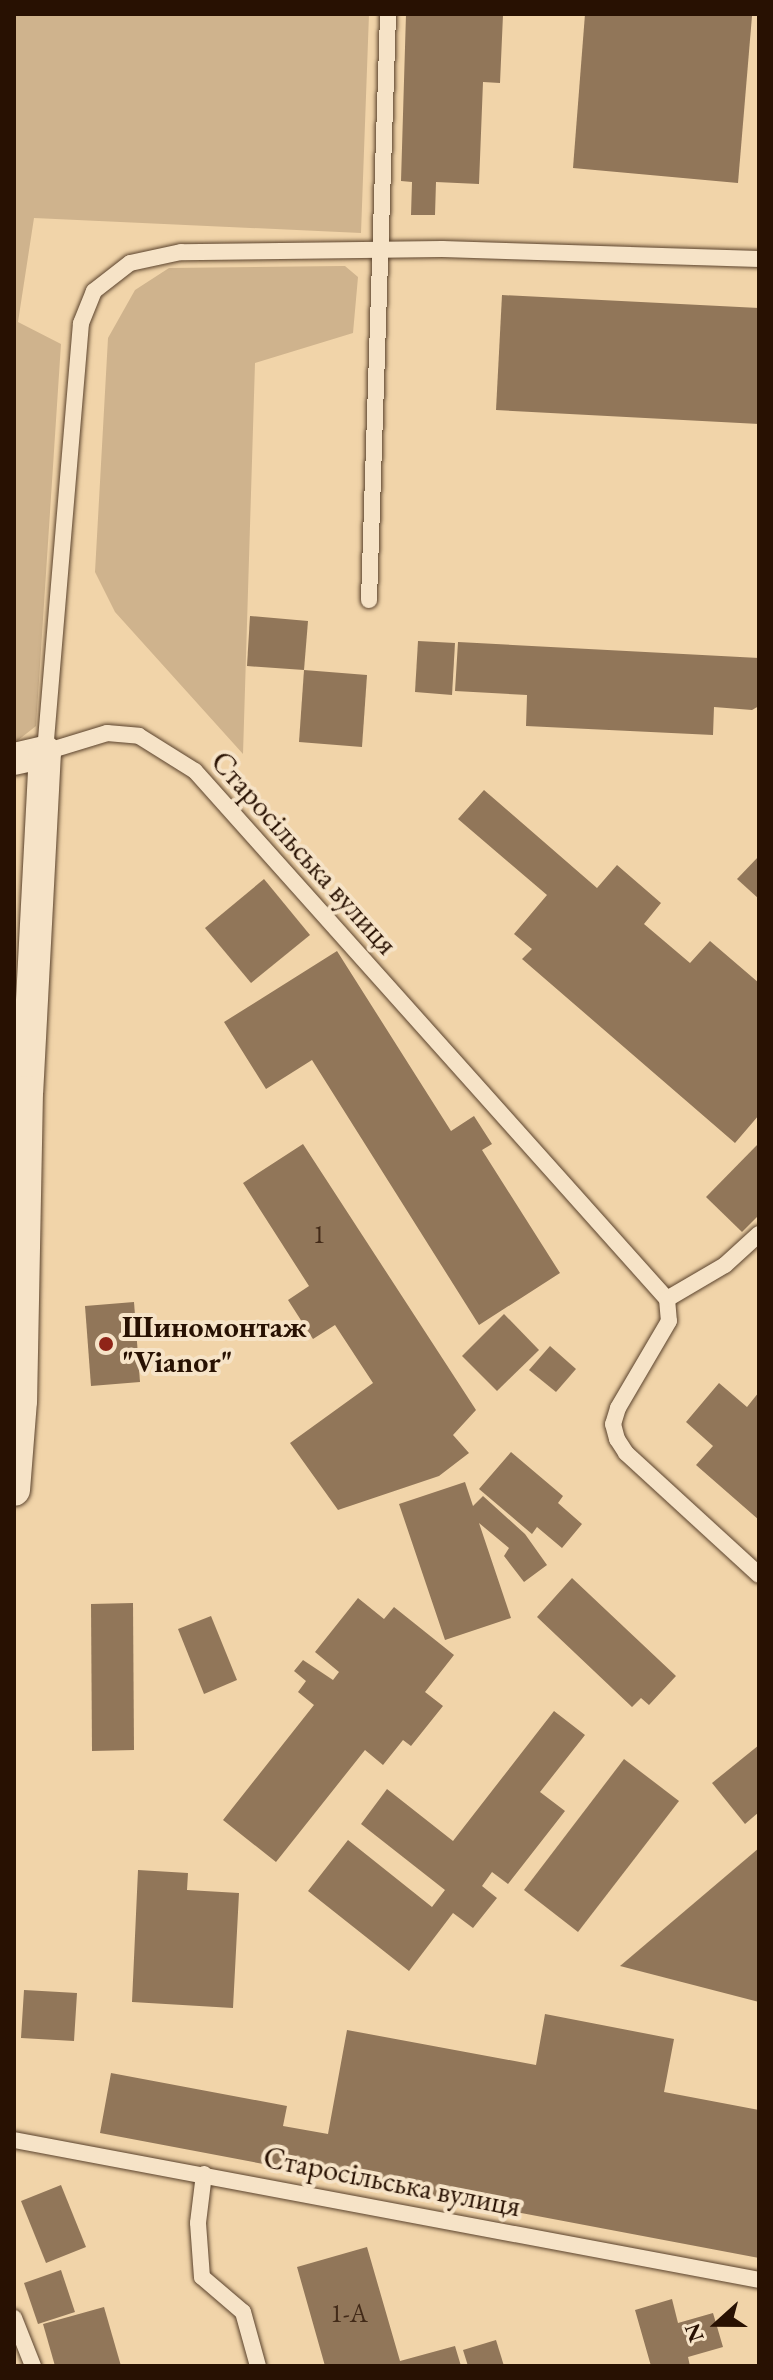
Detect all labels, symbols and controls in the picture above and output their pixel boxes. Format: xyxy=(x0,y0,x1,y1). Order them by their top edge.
street label: Старосільська вулиця xyxy=(203,744,405,962)
house number: 1 xyxy=(313,1219,325,1251)
place label: Шиномонтаж "Vianor" xyxy=(122,1309,307,1380)
marker: Шиномонтаж "Vianor" xyxy=(97,1335,115,1353)
street label: Старосільська вулиця xyxy=(260,2139,524,2225)
north arrow xyxy=(677,2284,757,2364)
house number: 1-А xyxy=(330,2298,368,2330)
text: N xyxy=(677,2319,711,2346)

